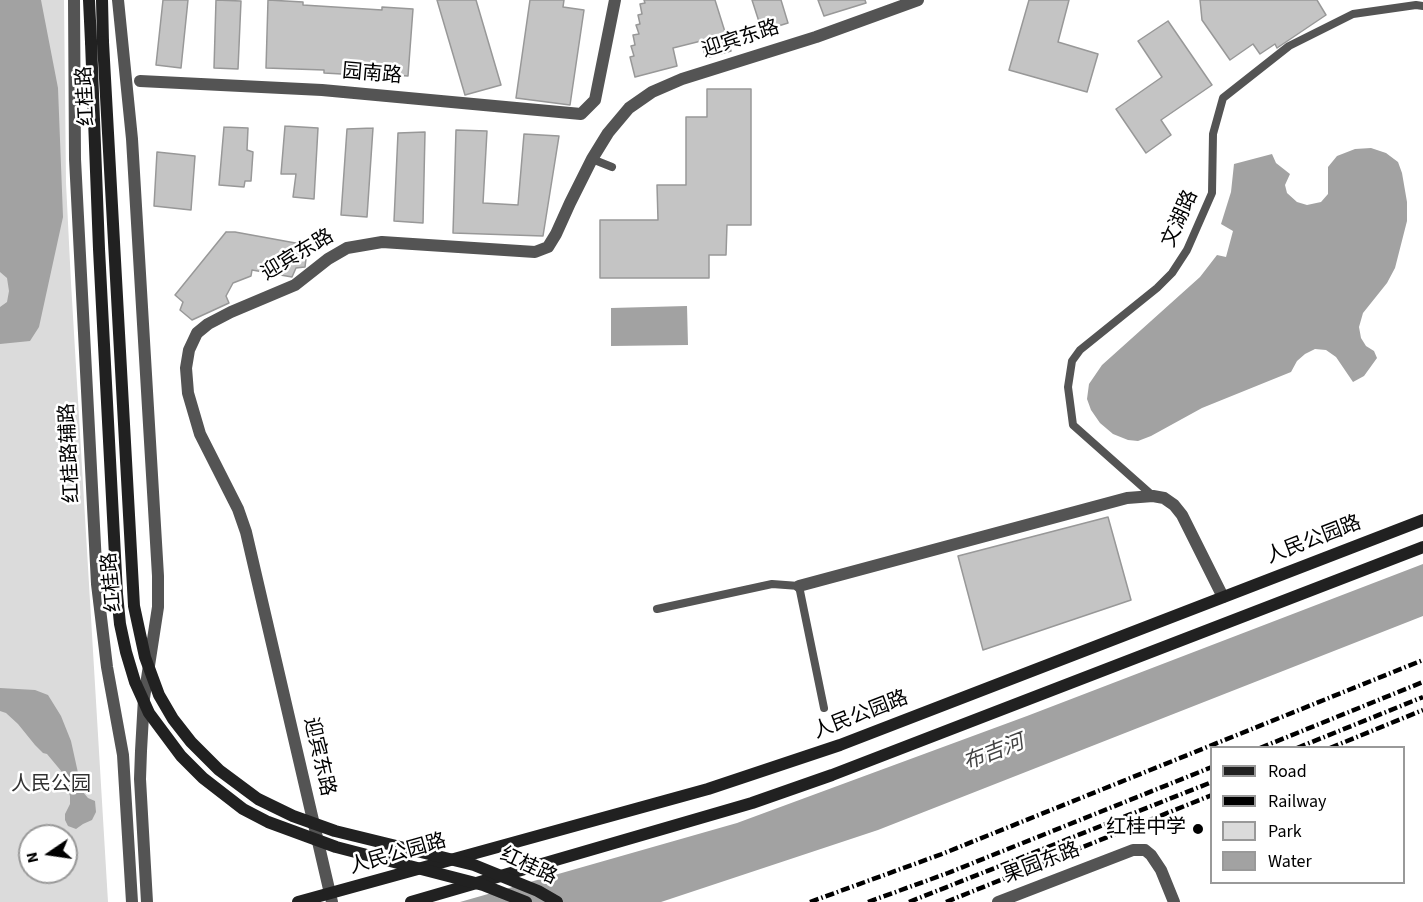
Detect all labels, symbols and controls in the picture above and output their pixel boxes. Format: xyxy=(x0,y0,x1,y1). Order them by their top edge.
street label: 迎宾东路 xyxy=(699,16,783,64)
street label: 园南路 xyxy=(341,60,403,90)
street label: 红桂路 xyxy=(73,65,101,127)
street label: 文湖路 xyxy=(1158,187,1204,251)
street label: 迎宾东路 xyxy=(258,225,338,287)
street label: 红桂路辅路 xyxy=(56,402,86,504)
street label: 人民公园路 xyxy=(1263,512,1365,570)
street label: 红桂路 xyxy=(98,551,128,613)
street label: 人民公园路 xyxy=(810,687,912,745)
street label: 迎宾东路 xyxy=(297,715,339,799)
water label: 布吉河 xyxy=(960,731,1028,777)
legend xyxy=(1210,746,1405,884)
text: Road xyxy=(1268,759,1307,784)
park label: 人民公园 xyxy=(11,774,91,798)
text: Railway xyxy=(1268,789,1327,814)
place label: 红桂中学 xyxy=(1106,817,1186,841)
text: Park xyxy=(1268,819,1302,844)
marker: 红桂中学 xyxy=(1191,822,1205,836)
north arrow xyxy=(18,824,78,884)
street label: 人民公园路 xyxy=(347,830,449,880)
street label: 果园东路 xyxy=(1000,838,1084,890)
street label: 红桂路 xyxy=(496,843,560,891)
text: Water xyxy=(1268,849,1312,874)
text: N xyxy=(20,850,44,865)

